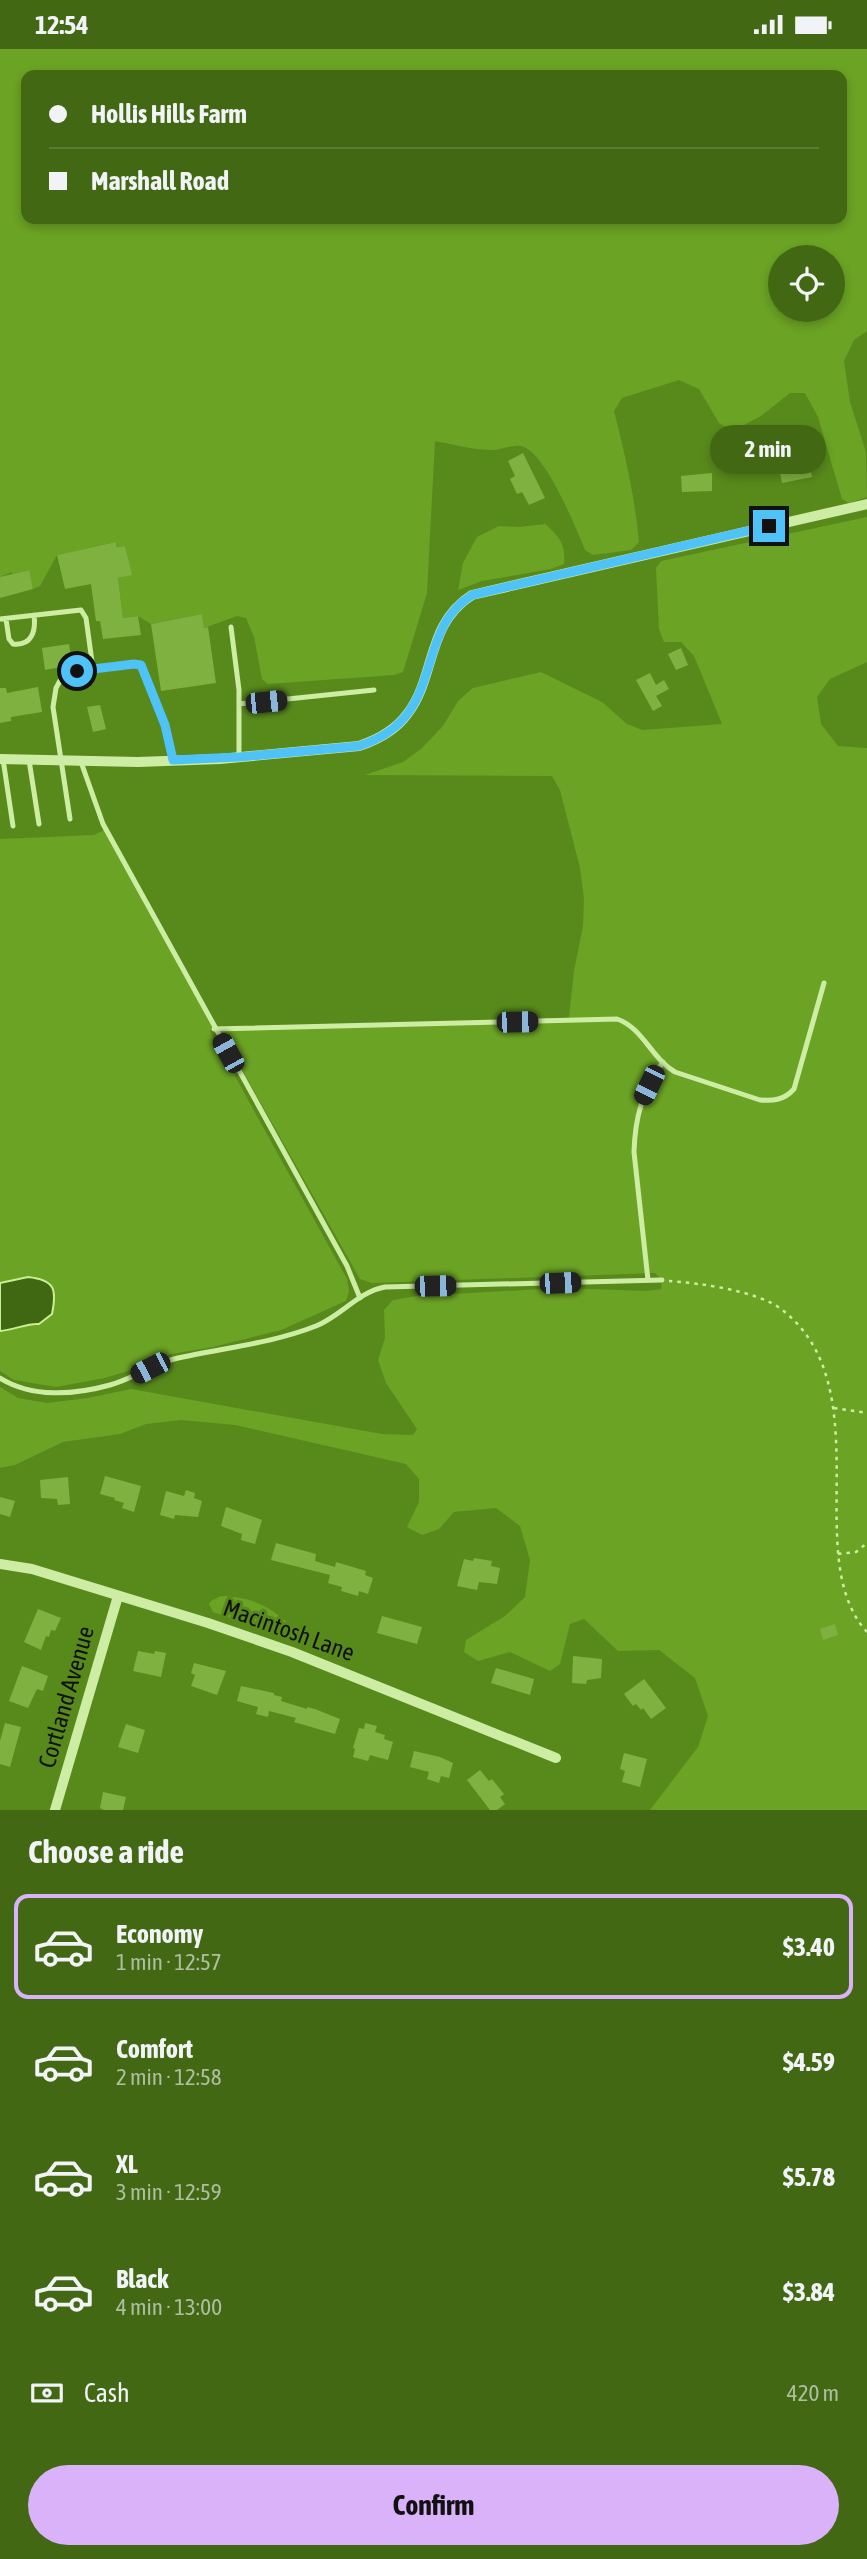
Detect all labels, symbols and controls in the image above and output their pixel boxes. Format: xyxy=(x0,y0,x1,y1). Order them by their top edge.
text: 12:54 xyxy=(35,10,89,40)
text: Hollis Hills Farm xyxy=(91,99,247,129)
text: Marshall Road xyxy=(91,166,229,196)
map controls xyxy=(768,245,845,322)
button: locate xyxy=(768,245,845,322)
callout: 2 min xyxy=(711,425,827,473)
text: 2 min xyxy=(745,436,791,462)
route end xyxy=(753,510,785,542)
route start xyxy=(61,655,93,687)
car xyxy=(245,689,288,715)
car xyxy=(496,1011,539,1033)
car xyxy=(209,1030,248,1076)
car xyxy=(631,1062,668,1108)
car xyxy=(539,1272,582,1294)
car xyxy=(414,1275,457,1297)
car xyxy=(127,1349,174,1387)
street label: Macintosh Lane xyxy=(220,1594,358,1666)
street label: Cortland Avenue xyxy=(33,1623,99,1771)
text: Choose a ride xyxy=(28,1833,184,1870)
icon: car xyxy=(32,1915,95,1978)
text: Economy xyxy=(116,1919,203,1949)
text: $3.40 xyxy=(783,1932,835,1962)
text: 1 min · 12:57 xyxy=(116,1949,222,1975)
icon: car xyxy=(32,2030,95,2093)
text: Comfort xyxy=(116,2034,193,2064)
text: $4.59 xyxy=(783,2047,835,2077)
text: 2 min · 12:58 xyxy=(116,2064,222,2090)
icon: car xyxy=(32,2145,95,2208)
text: XL xyxy=(116,2149,138,2179)
text: $5.78 xyxy=(783,2162,835,2192)
text: 3 min · 12:59 xyxy=(116,2179,222,2205)
icon: car xyxy=(32,2260,95,2323)
text: Black xyxy=(116,2264,168,2294)
text: $3.84 xyxy=(783,2277,835,2307)
text: 4 min · 13:00 xyxy=(116,2294,222,2320)
icon: cash xyxy=(28,2374,66,2412)
text: Cash xyxy=(84,2378,130,2408)
text: 420 m xyxy=(787,2380,839,2406)
button: Confirm xyxy=(28,2465,839,2545)

